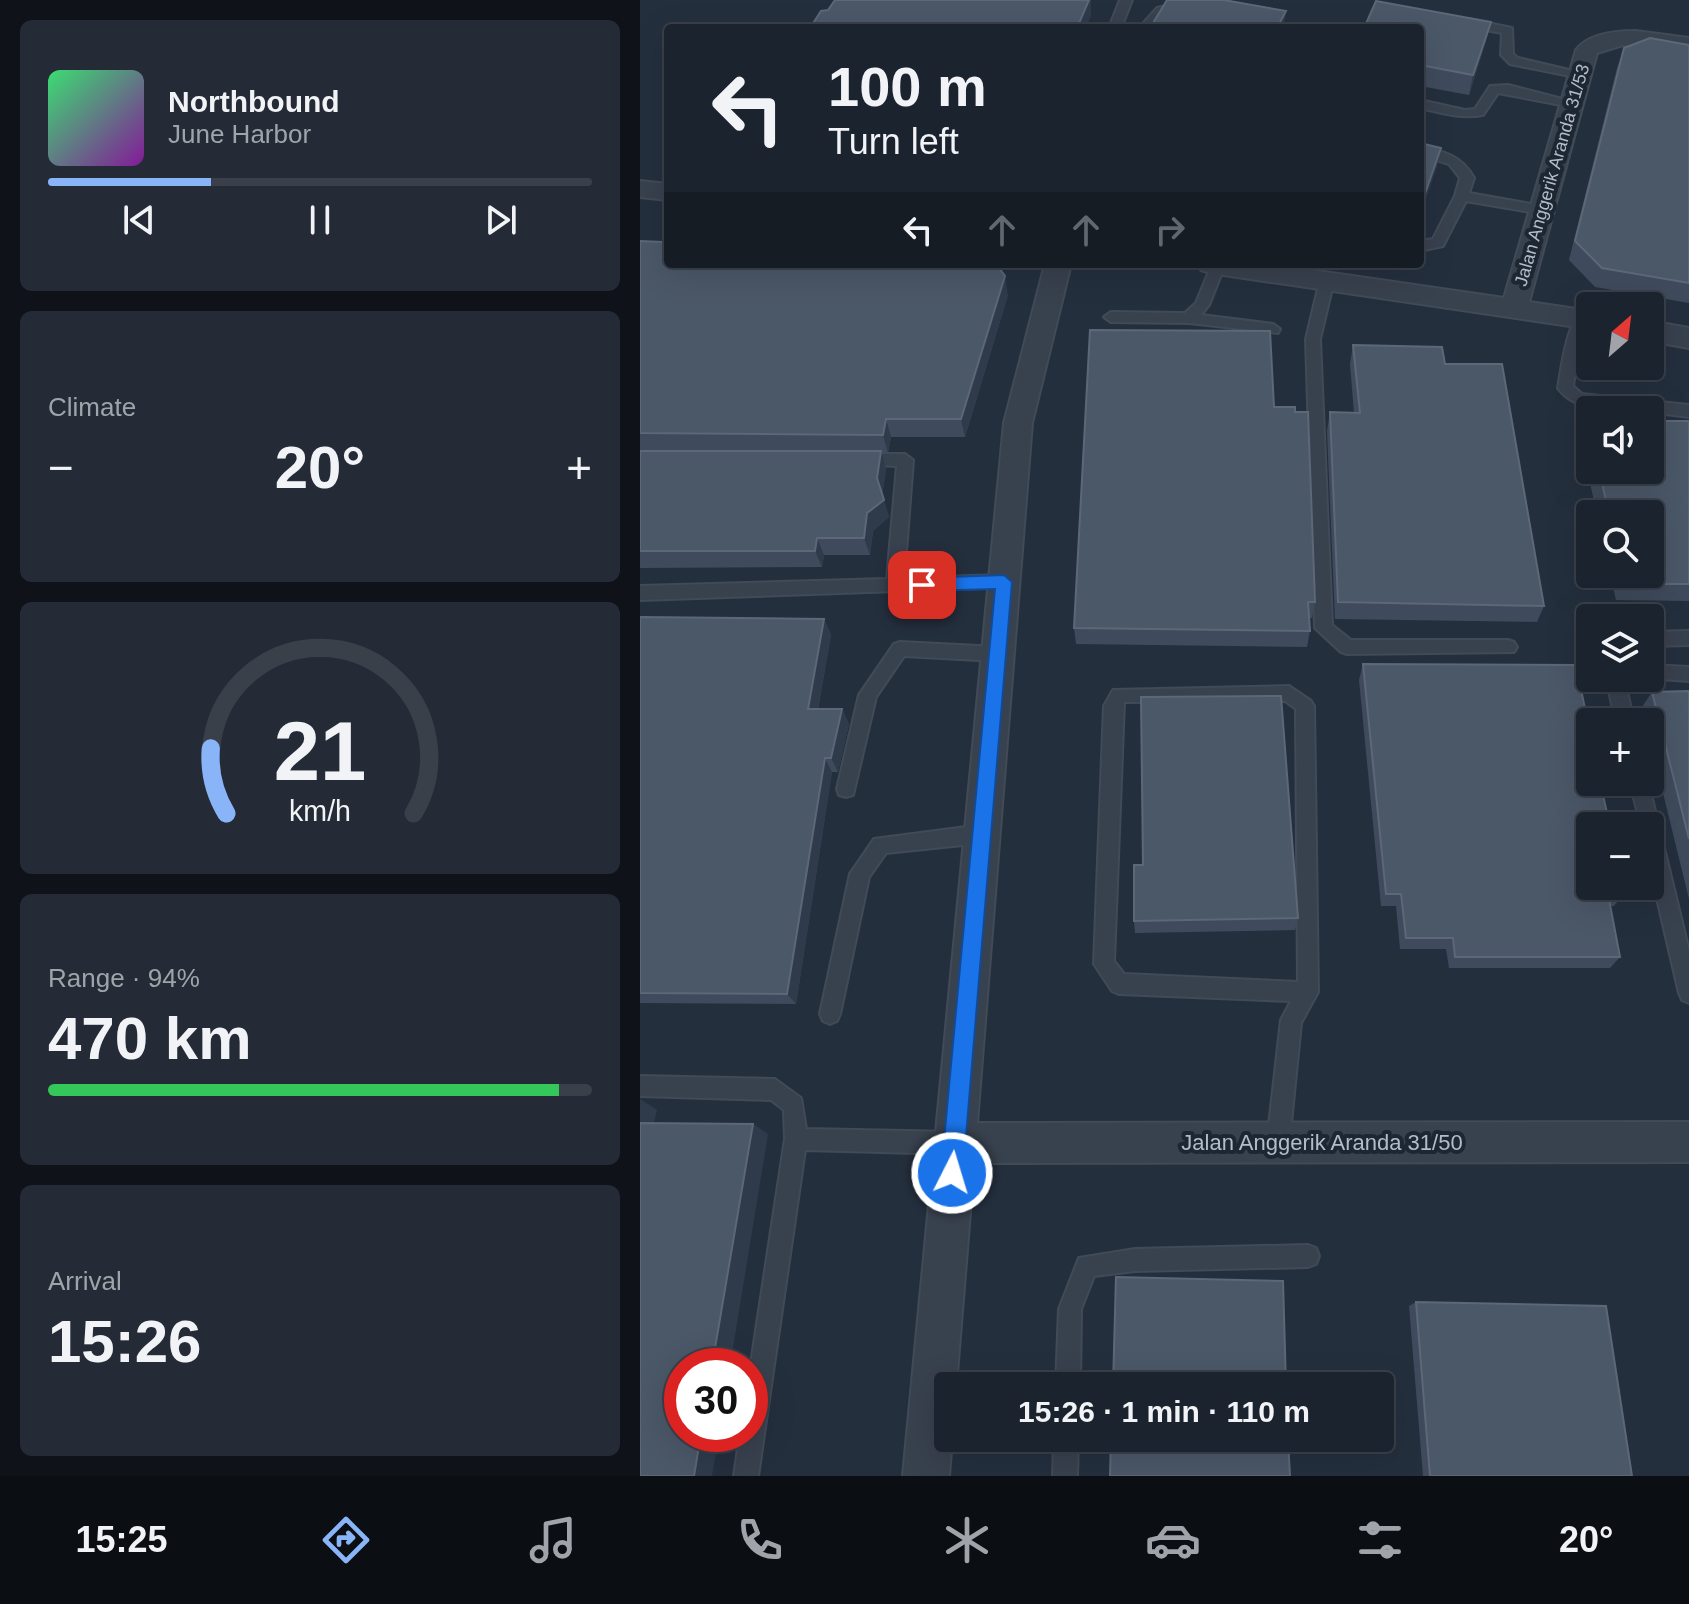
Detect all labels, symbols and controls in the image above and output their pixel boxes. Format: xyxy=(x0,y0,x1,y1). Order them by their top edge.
text: 100 m xyxy=(828,55,987,118)
icon: left xyxy=(696,56,800,160)
street label: Jalan Anggerik Aranda 31/53 xyxy=(1511,62,1593,288)
text: Northbound xyxy=(168,85,340,118)
text: June Harbor xyxy=(168,119,311,149)
text: Turn left xyxy=(828,121,959,162)
icon: previous xyxy=(117,198,161,242)
icon: pause xyxy=(298,198,342,242)
icon: next xyxy=(479,198,523,242)
icon: left xyxy=(896,208,940,252)
icon: ahead xyxy=(980,208,1024,252)
icon: ahead xyxy=(1064,208,1108,252)
icon: right xyxy=(1148,208,1192,252)
north arrow xyxy=(1576,292,1664,380)
map controls xyxy=(1576,292,1664,900)
text: Climate xyxy=(48,392,136,422)
button: sound xyxy=(1576,396,1664,484)
text: 20° xyxy=(275,434,365,501)
text: − xyxy=(48,443,74,492)
text: + xyxy=(566,443,592,492)
button: search xyxy=(1576,500,1664,588)
pin xyxy=(888,551,956,619)
icon: arrive xyxy=(900,563,944,607)
button: layers xyxy=(1576,604,1664,692)
text: 21 xyxy=(274,705,366,798)
button: + xyxy=(1576,708,1664,796)
text: km/h xyxy=(289,795,351,827)
button: − xyxy=(1576,812,1664,900)
text: Range · 94% xyxy=(48,963,200,993)
text: 470 km xyxy=(48,1005,252,1072)
street label: Jalan Anggerik Aranda 31/50 xyxy=(1181,1130,1463,1155)
position arrow xyxy=(910,1131,994,1215)
text: Arrival xyxy=(48,1266,122,1296)
text: 15:26 xyxy=(48,1308,201,1375)
speed limit sign: 30 xyxy=(664,1348,768,1452)
text: 15:26 · 1 min · 110 m xyxy=(1018,1395,1310,1428)
icon: directions xyxy=(318,1512,374,1568)
icon: music xyxy=(525,1512,581,1568)
icon: phone xyxy=(732,1512,788,1568)
icon: climate xyxy=(939,1512,995,1568)
icon: car xyxy=(1145,1512,1201,1568)
icon: filters xyxy=(1352,1512,1408,1568)
text: 15:25 xyxy=(75,1519,167,1560)
text: 20° xyxy=(1559,1519,1614,1560)

